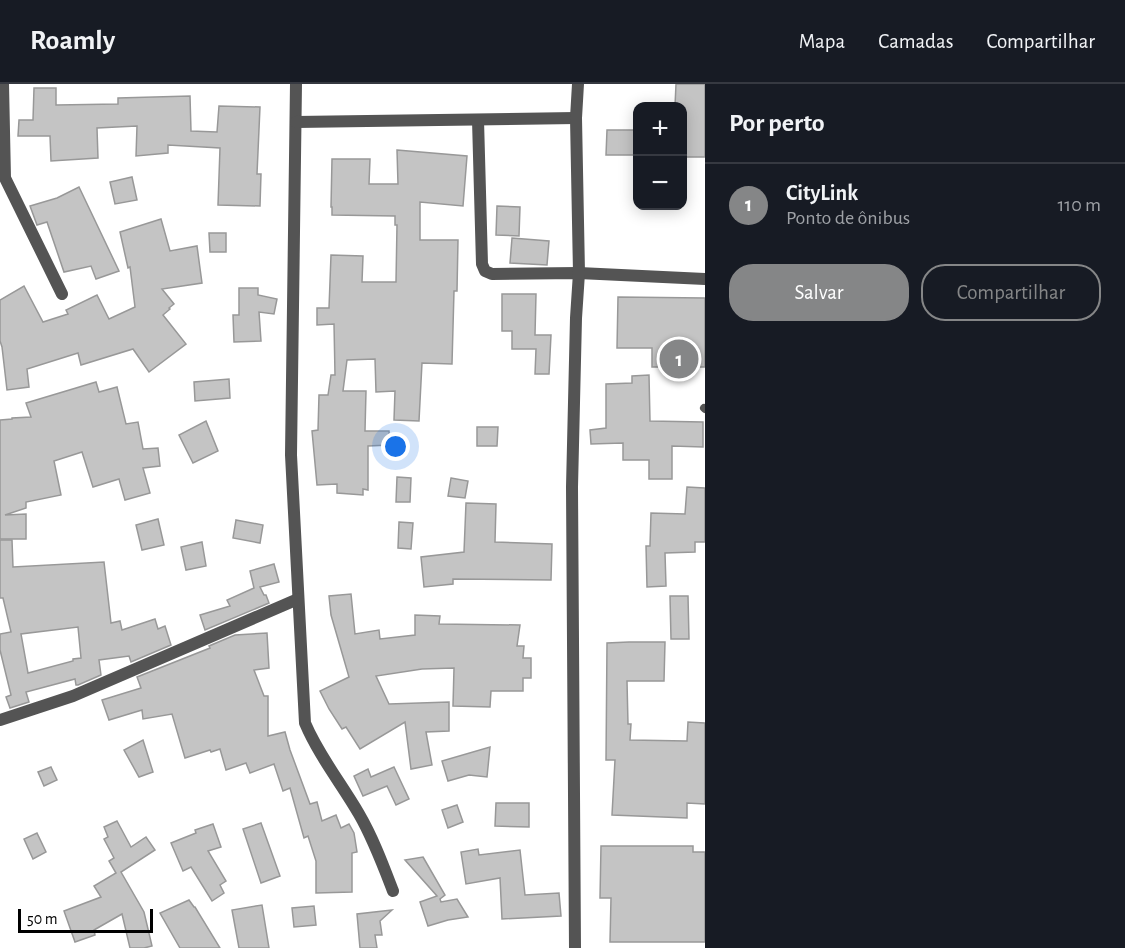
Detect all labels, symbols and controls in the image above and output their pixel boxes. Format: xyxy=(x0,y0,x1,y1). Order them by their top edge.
text: Roamly xyxy=(30,27,115,55)
text: Mapa xyxy=(799,31,845,52)
text: Camadas xyxy=(878,31,953,52)
text: Compartilhar xyxy=(986,31,1095,52)
map controls xyxy=(633,102,687,210)
button: + xyxy=(633,102,687,156)
text: Por perto xyxy=(729,110,825,136)
button: − xyxy=(633,156,687,210)
text: CityLink xyxy=(786,182,858,204)
text: 1 xyxy=(745,195,752,215)
text: 110 m xyxy=(1057,195,1101,215)
text: Ponto de ônibus xyxy=(786,208,910,228)
button: Salvar xyxy=(729,264,909,321)
button: Compartilhar xyxy=(921,264,1101,321)
pin: 1 xyxy=(660,336,698,382)
your location xyxy=(381,432,410,461)
scale bar xyxy=(18,906,153,934)
text: 50 m xyxy=(27,911,58,927)

